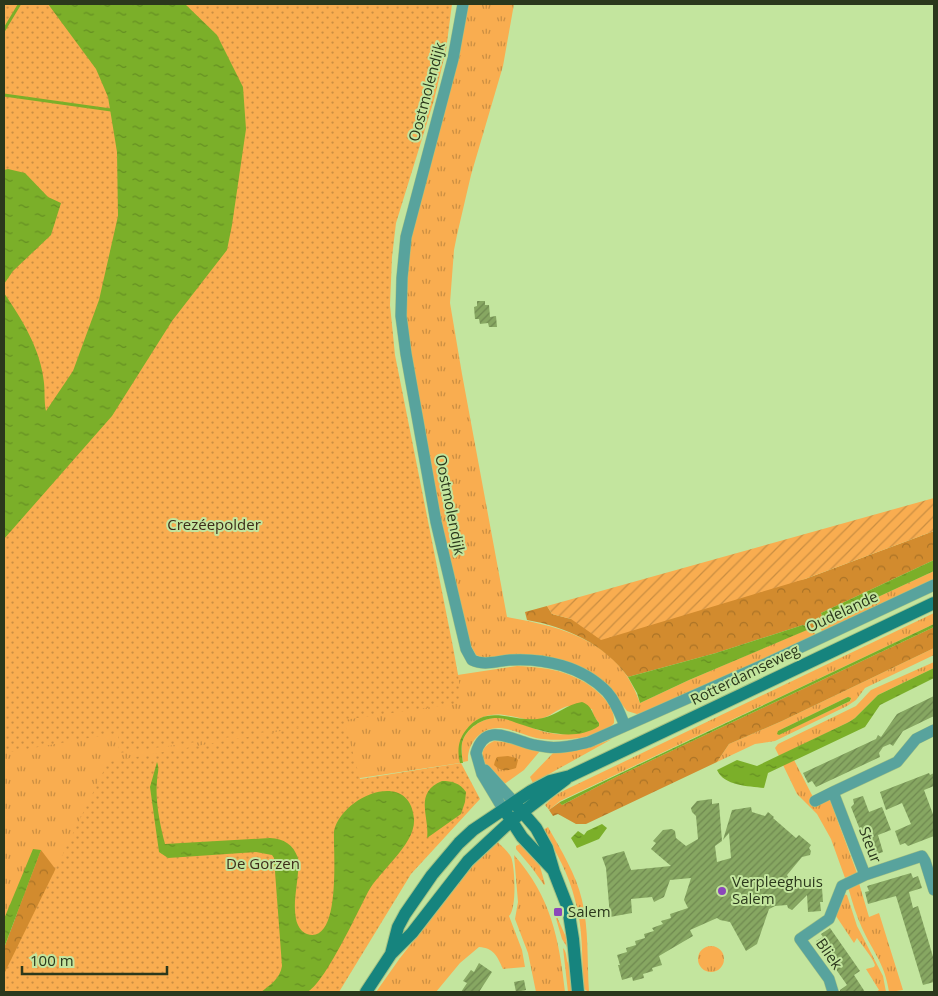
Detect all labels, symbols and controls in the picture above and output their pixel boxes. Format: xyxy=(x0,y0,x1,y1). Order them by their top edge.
street label: Oostmolendijk xyxy=(403,40,449,144)
street label: Oostmolendijk xyxy=(431,453,471,557)
park label: Crezéepolder xyxy=(167,514,261,534)
street label: Oudelande xyxy=(802,586,881,637)
street label: Rotterdamseweg xyxy=(687,639,802,709)
street label: Steur xyxy=(855,824,887,866)
park label: De Gorzen xyxy=(226,853,300,873)
place label: Verpleeghuis Salem xyxy=(732,871,823,908)
marker: Verpleeghuis Salem xyxy=(716,885,728,897)
place label: Salem xyxy=(568,901,611,921)
marker: Salem xyxy=(552,906,564,918)
street label: Bliek xyxy=(812,934,848,973)
scale bar xyxy=(22,944,168,976)
text: 100 m xyxy=(30,950,74,970)

